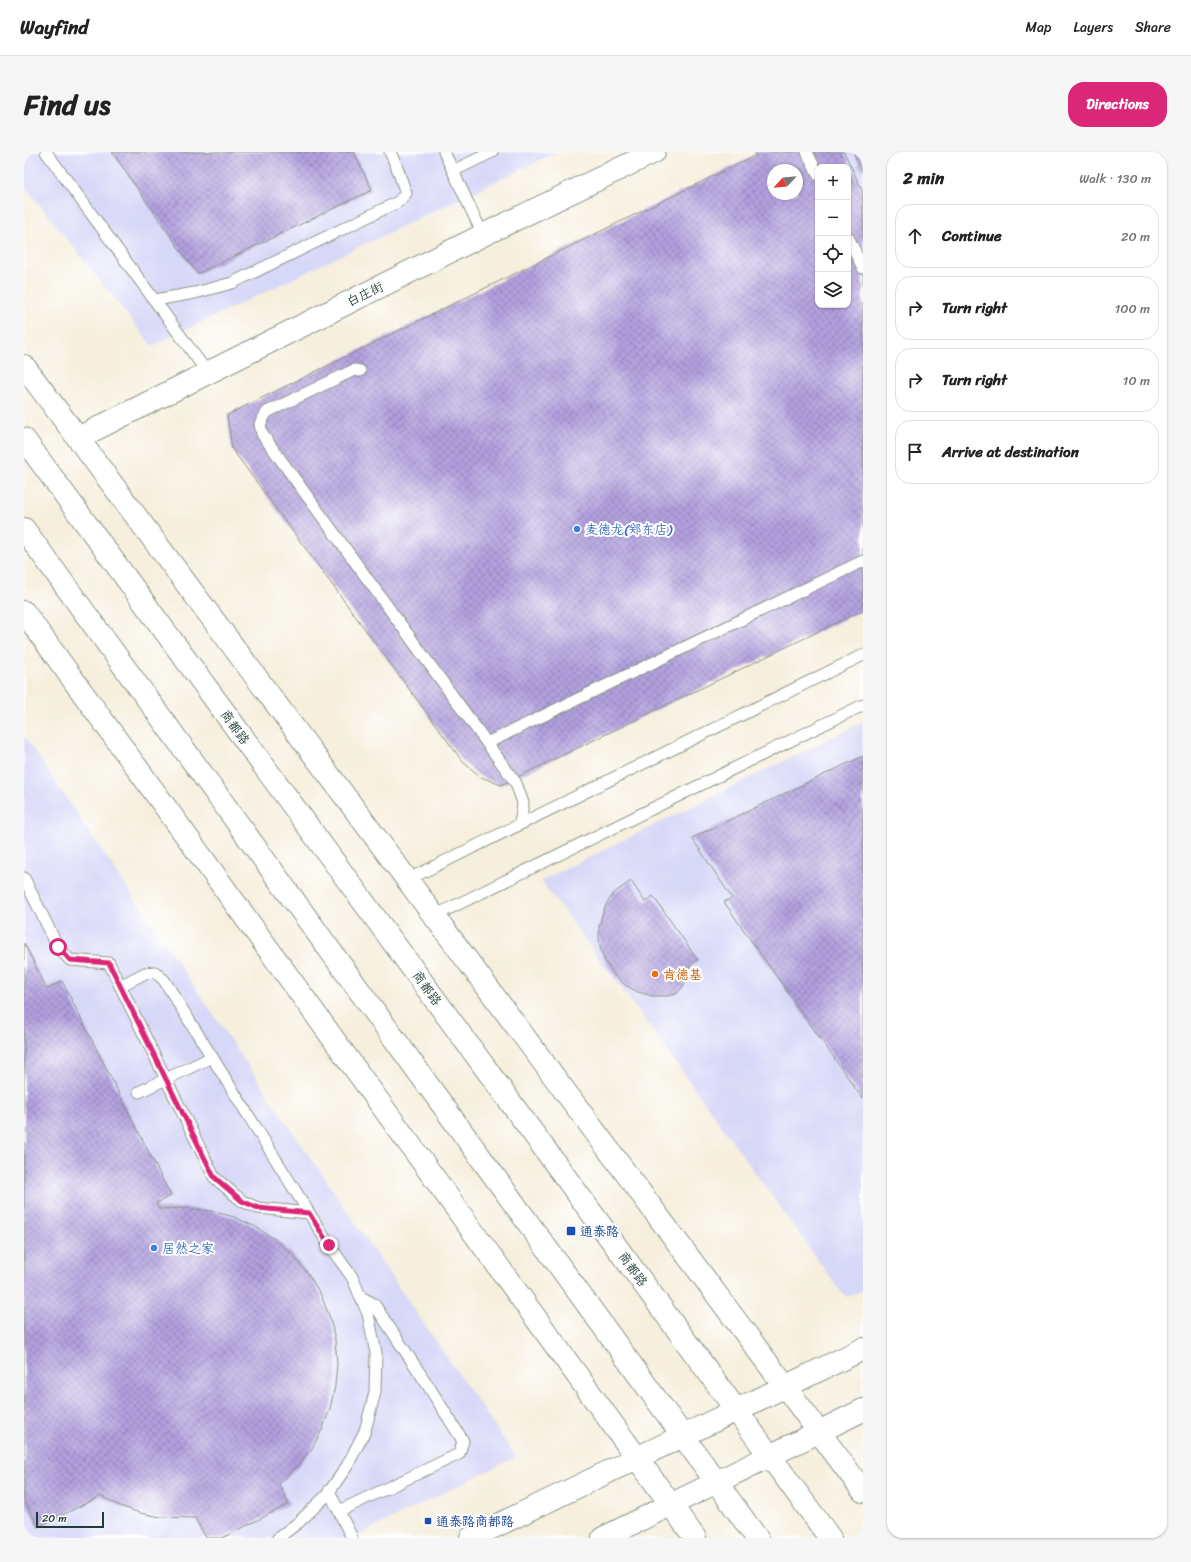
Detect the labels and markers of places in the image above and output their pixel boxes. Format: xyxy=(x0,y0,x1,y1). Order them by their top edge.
place label: 麦德龙(郑东店) xyxy=(585,518,674,541)
marker: 麦德龙(郑东店) xyxy=(572,524,582,534)
place label: 肯德基 xyxy=(663,963,702,986)
marker: 肯德基 xyxy=(650,969,660,979)
place label: 通泰路 xyxy=(580,1220,619,1243)
marker: 通泰路 xyxy=(565,1225,577,1237)
place label: 居然之家 xyxy=(162,1237,214,1260)
marker: 居然之家 xyxy=(149,1243,159,1253)
place label: 通泰路商都路 xyxy=(436,1510,514,1533)
marker: 通泰路商都路 xyxy=(423,1516,433,1526)

